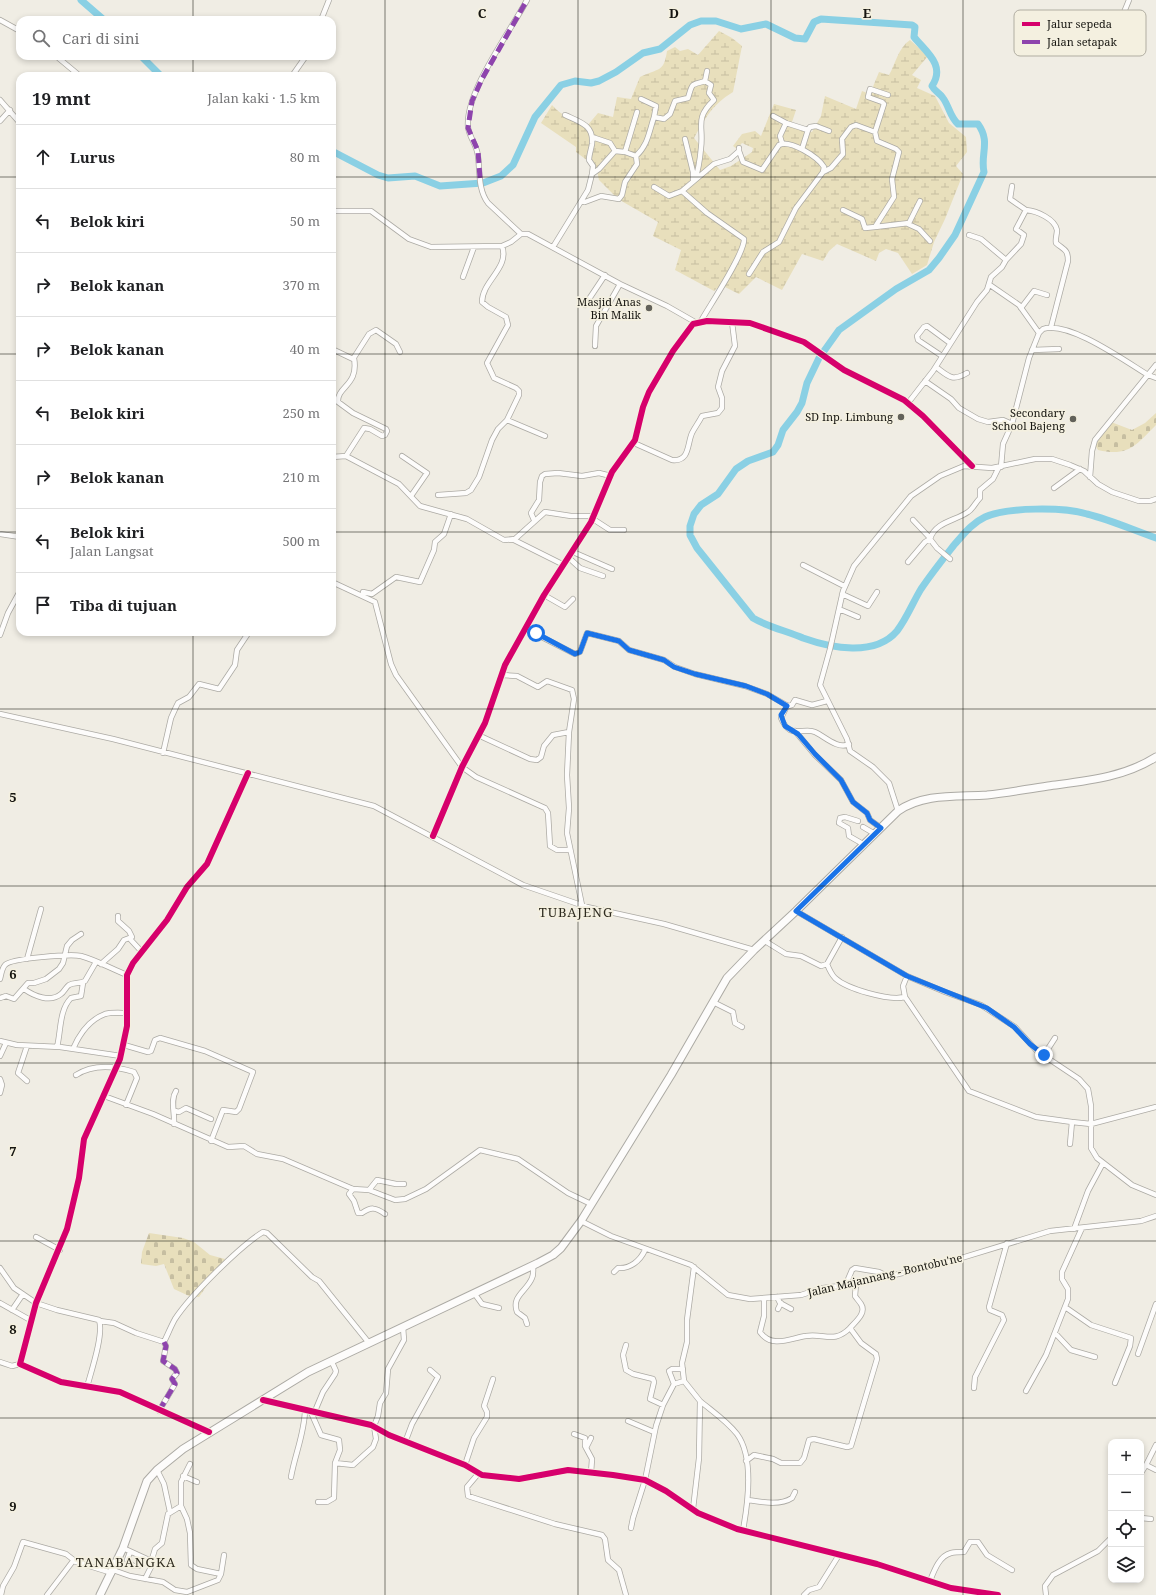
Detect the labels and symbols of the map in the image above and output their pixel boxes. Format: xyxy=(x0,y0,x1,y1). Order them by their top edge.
text: C xyxy=(478,4,487,22)
text: D xyxy=(669,4,679,22)
text: E xyxy=(863,4,872,22)
legend xyxy=(1014,10,1146,56)
text: Jalur sepeda xyxy=(1046,16,1112,31)
text: Jalan setapak xyxy=(1046,34,1118,49)
place label: Masjid Anas Bin Malik xyxy=(577,294,642,322)
marker: Masjid Anas Bin Malik xyxy=(644,303,654,313)
place label: Secondary School Bajeng xyxy=(992,405,1066,433)
place label: SD Inp. Limbung xyxy=(805,409,893,424)
marker: SD Inp. Limbung xyxy=(896,412,906,422)
marker: Secondary School Bajeng xyxy=(1068,414,1078,424)
route start xyxy=(527,624,545,642)
text: 5 xyxy=(9,788,17,806)
district label: TUBAJENG xyxy=(539,903,613,921)
text: 6 xyxy=(9,965,17,983)
route end xyxy=(1035,1046,1053,1064)
text: 7 xyxy=(9,1142,17,1160)
street label: Jalan Majannang - Bontobu'ne xyxy=(805,1249,964,1300)
text: 8 xyxy=(9,1320,17,1338)
text: 9 xyxy=(9,1497,17,1515)
district label: TANABANGKA xyxy=(76,1553,176,1571)

